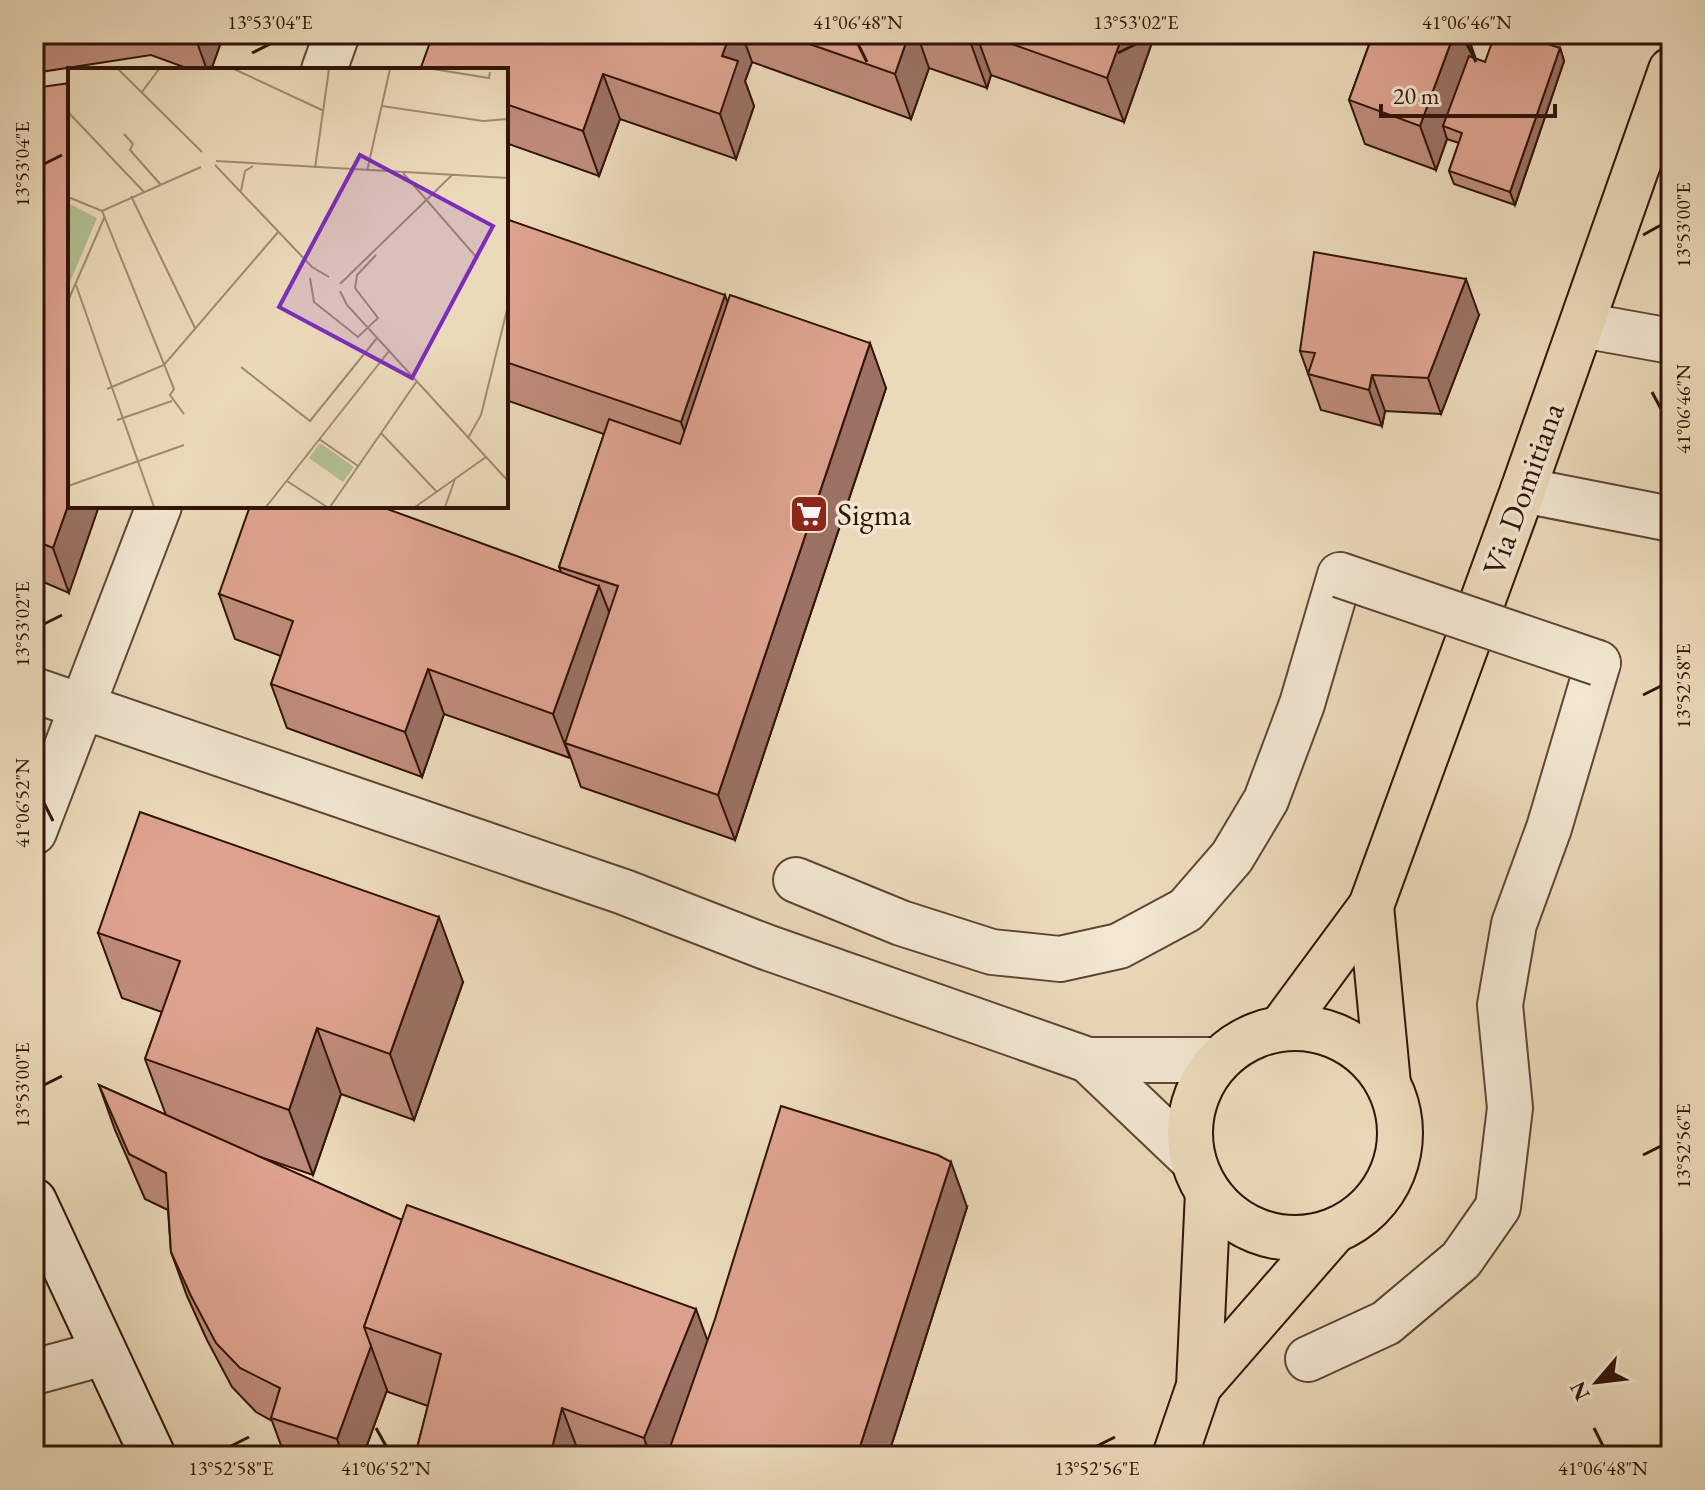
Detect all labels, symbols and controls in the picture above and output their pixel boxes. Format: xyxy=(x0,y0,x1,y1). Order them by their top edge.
text: 13°53'04"E xyxy=(227,9,313,35)
text: 41°06'48"N xyxy=(813,9,903,35)
text: 13°53'02"E xyxy=(1093,9,1179,35)
text: 41°06'46"N xyxy=(1422,9,1512,35)
inset map xyxy=(68,68,508,508)
scale bar xyxy=(1381,68,1555,118)
text: 20 m xyxy=(1393,80,1440,111)
text: 13°53'04"E xyxy=(9,121,35,207)
text: 13°53'00"E xyxy=(1670,182,1696,268)
text: 41°06'46"N xyxy=(1670,364,1696,454)
street label: Via Domitiana xyxy=(1472,397,1574,581)
supermarket icon: Sigma xyxy=(788,493,830,535)
place label: Sigma xyxy=(837,493,912,535)
text: 13°53'02"E xyxy=(9,581,35,667)
text: 13°52'58"E xyxy=(1670,643,1696,729)
text: 41°06'52"N xyxy=(9,758,35,848)
text: 13°53'00"E xyxy=(9,1042,35,1128)
text: 13°52'56"E xyxy=(1670,1103,1696,1189)
north arrow xyxy=(1557,1342,1637,1422)
text: N xyxy=(1563,1376,1597,1406)
text: 13°52'58"E xyxy=(188,1455,274,1481)
text: 41°06'52"N xyxy=(341,1455,431,1481)
text: 13°52'56"E xyxy=(1054,1455,1140,1481)
text: 41°06'48"N xyxy=(1558,1455,1648,1481)

